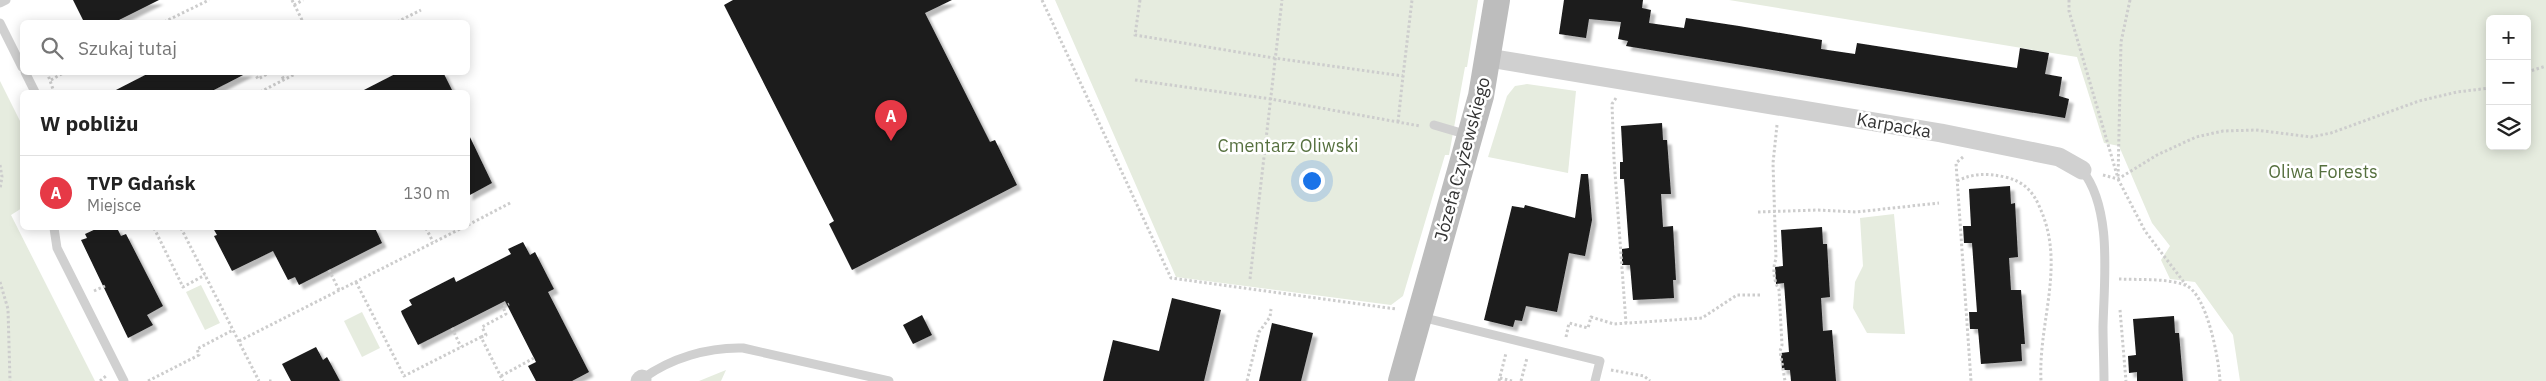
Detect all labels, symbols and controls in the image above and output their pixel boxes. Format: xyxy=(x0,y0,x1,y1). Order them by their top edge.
map controls xyxy=(2486,15,2531,150)
button: + xyxy=(2486,15,2531,60)
search box xyxy=(20,20,470,75)
icon: search xyxy=(38,34,66,62)
text: Szukaj tutaj xyxy=(78,36,177,60)
button: − xyxy=(2486,60,2531,105)
street label: Józefa Czyżewskiego xyxy=(1429,74,1495,244)
pin: A xyxy=(875,100,907,141)
button: layers xyxy=(2486,105,2531,150)
street label: Karpacka xyxy=(1855,107,1934,143)
text: W pobliżu xyxy=(40,109,139,137)
park label: Cmentarz Oliwski xyxy=(1218,134,1358,157)
park label: Oliwa Forests xyxy=(2268,160,2378,183)
your location xyxy=(1299,168,1325,194)
text: TVP Gdańsk xyxy=(87,171,195,195)
text: A xyxy=(51,183,61,203)
text: 130 m xyxy=(403,183,450,203)
text: Miejsce xyxy=(87,195,141,215)

